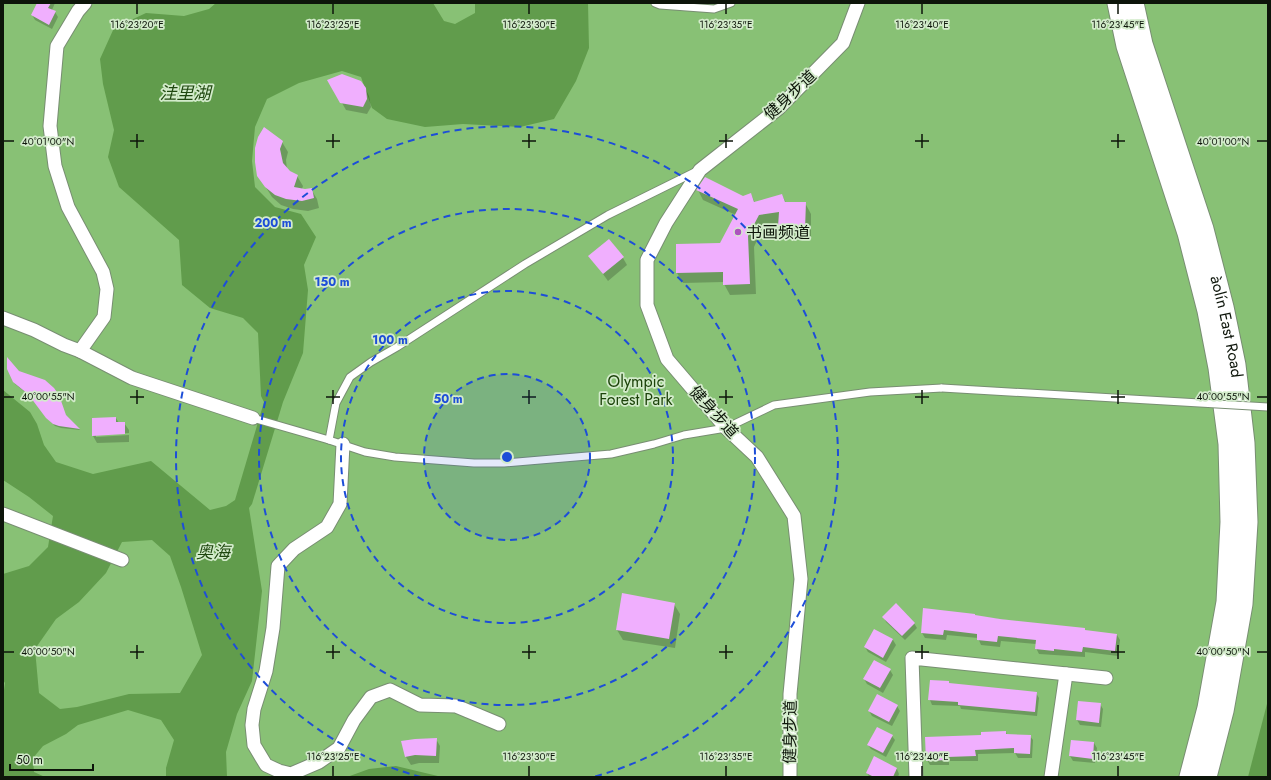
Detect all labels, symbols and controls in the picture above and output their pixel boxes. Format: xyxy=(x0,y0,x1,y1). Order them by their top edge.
text: 116°23'20"E xyxy=(110,17,164,32)
text: 116°23'25"E xyxy=(306,17,360,32)
text: 116°23'30"E xyxy=(502,17,556,32)
text: 116°23'35"E xyxy=(700,17,752,32)
text: 116°23'40"E xyxy=(895,17,949,32)
text: 116°23'45"E xyxy=(1091,17,1145,32)
street label: 健身步道 xyxy=(759,65,821,125)
water label: 洼里湖 xyxy=(160,81,213,105)
text: 40°01'00"N xyxy=(22,134,74,149)
text: 40°01'00"N xyxy=(1197,134,1249,149)
text: 200 m xyxy=(254,214,292,232)
place label: 书画频道 xyxy=(746,221,810,244)
marker: 书画频道 xyxy=(733,227,743,237)
text: 150 m xyxy=(314,273,350,291)
street label: àolín East Road xyxy=(1205,273,1249,379)
text: 100 m xyxy=(372,331,408,349)
park label: Olympic Forest Park xyxy=(599,370,674,411)
street label: 健身步道 xyxy=(684,381,744,443)
text: 40°00'55"N xyxy=(21,389,75,404)
text: 40°00'55"N xyxy=(1196,389,1250,404)
text: 50 m xyxy=(433,390,463,408)
centre of rings xyxy=(500,450,514,464)
water label: 奥海 xyxy=(196,540,233,564)
text: 40°00'50"N xyxy=(21,644,75,659)
text: 40°00'50"N xyxy=(1196,644,1250,659)
street label: 健身步道 xyxy=(778,700,802,764)
scale bar xyxy=(10,746,93,772)
text: 116°23'25"E xyxy=(306,749,360,764)
text: 116°23'30"E xyxy=(502,749,556,764)
text: 116°23'35"E xyxy=(700,749,752,764)
text: 116°23'40"E xyxy=(895,749,949,764)
text: 116°23'45"E xyxy=(1091,749,1145,764)
text: 50 m xyxy=(16,751,43,769)

